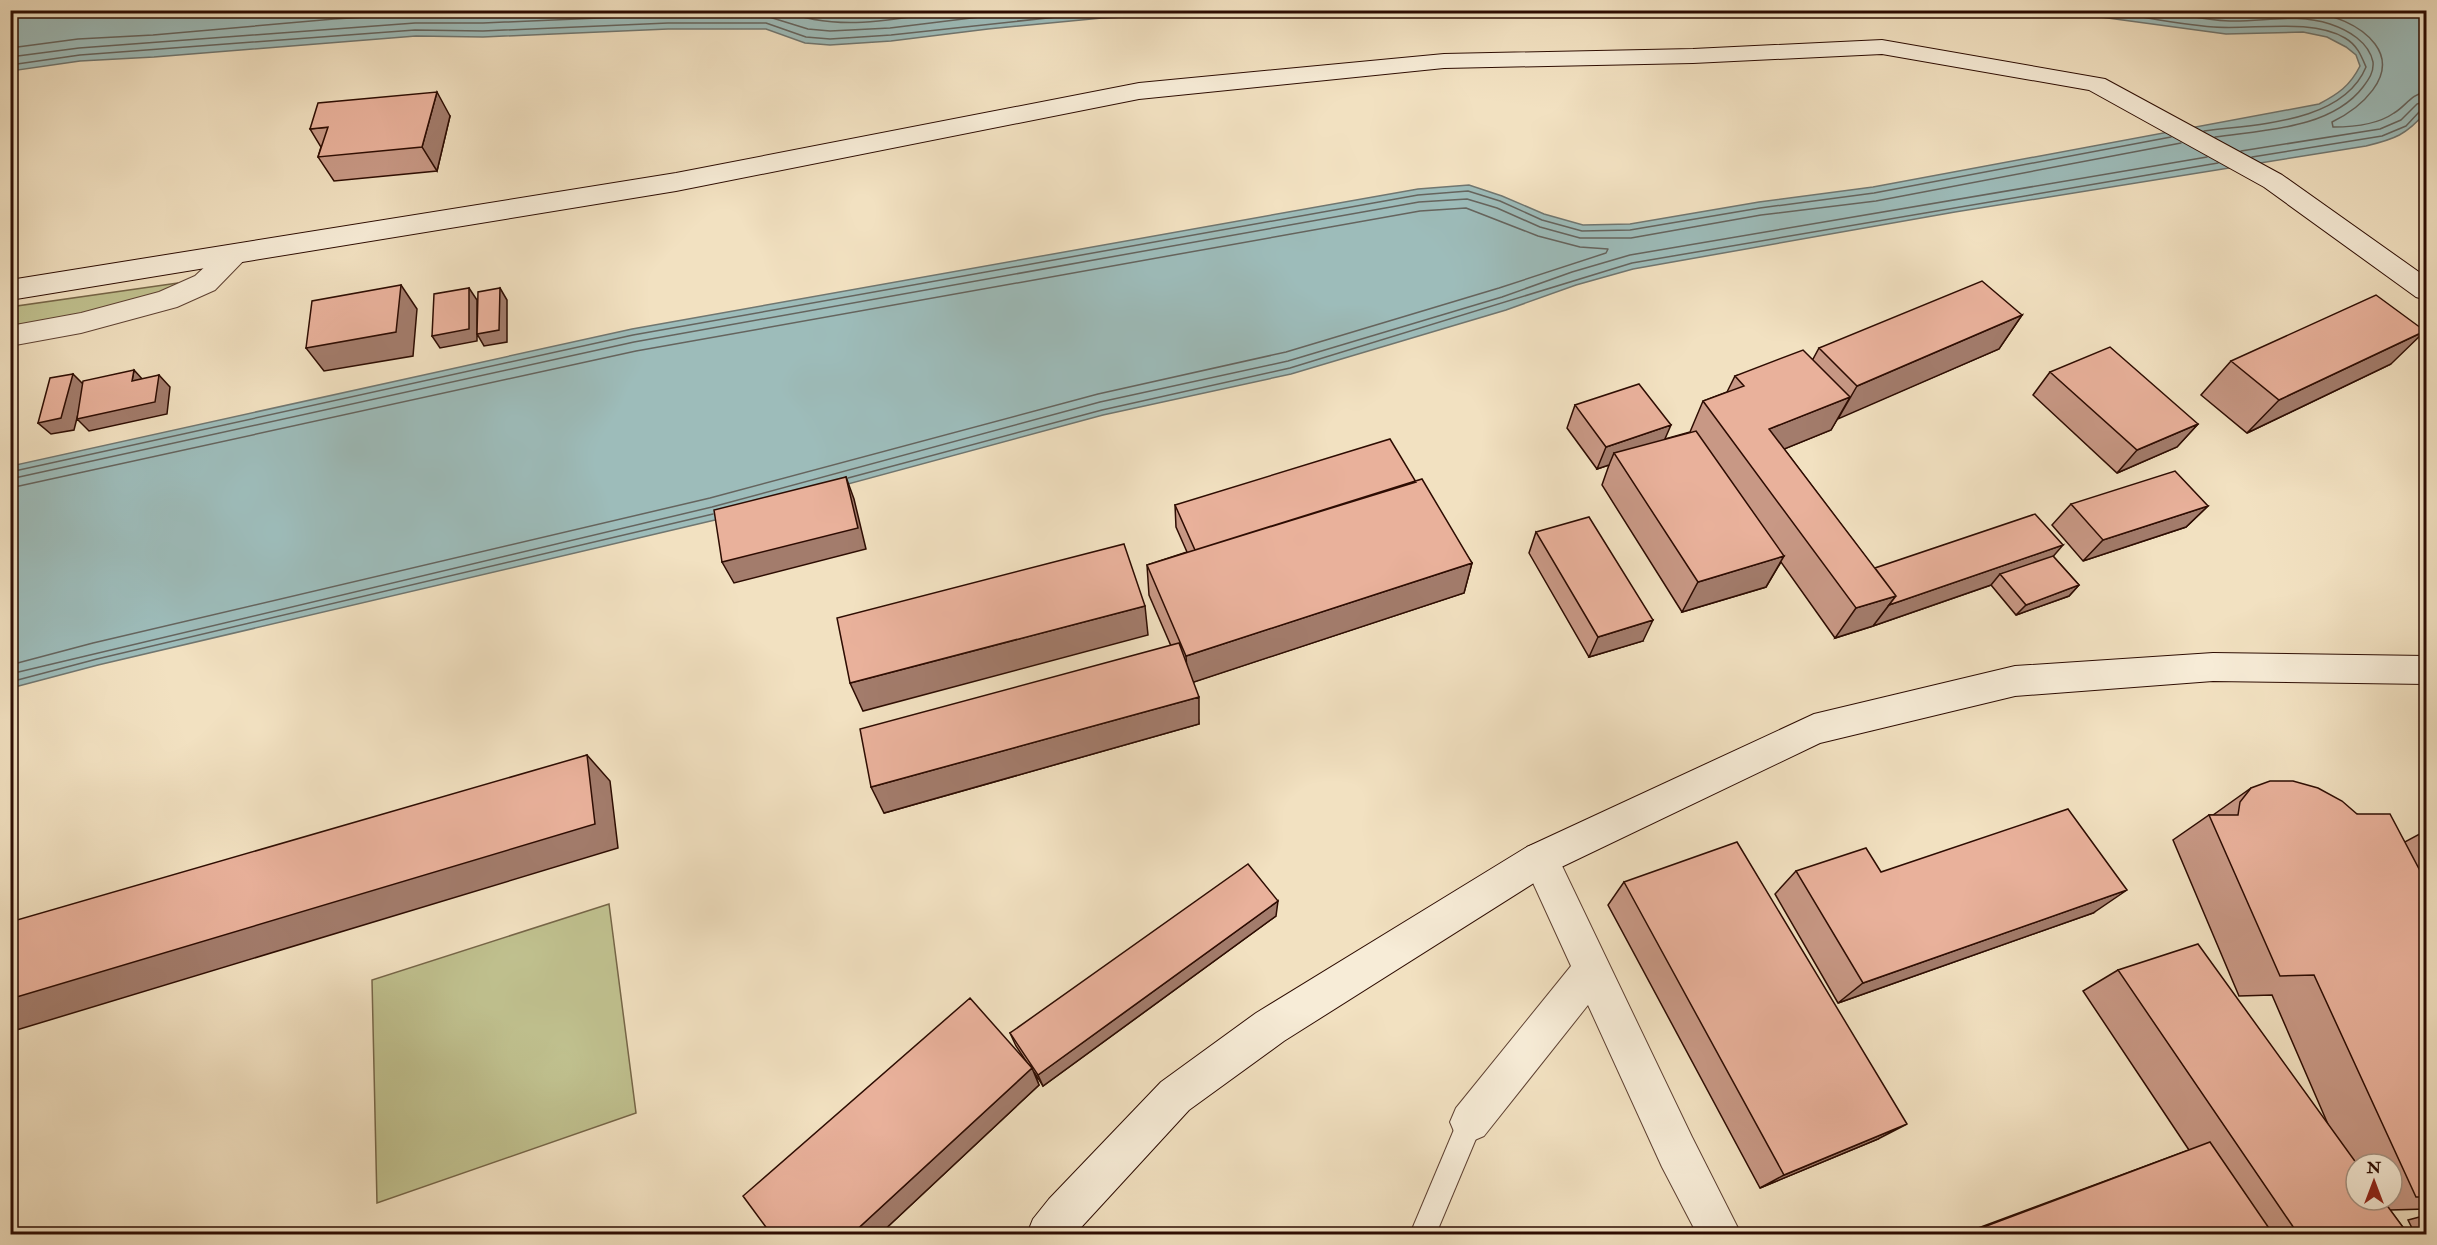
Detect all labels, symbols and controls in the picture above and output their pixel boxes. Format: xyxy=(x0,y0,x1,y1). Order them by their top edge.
north arrow xyxy=(2344,1152,2404,1212)
text: N xyxy=(2366,1158,2382,1178)

